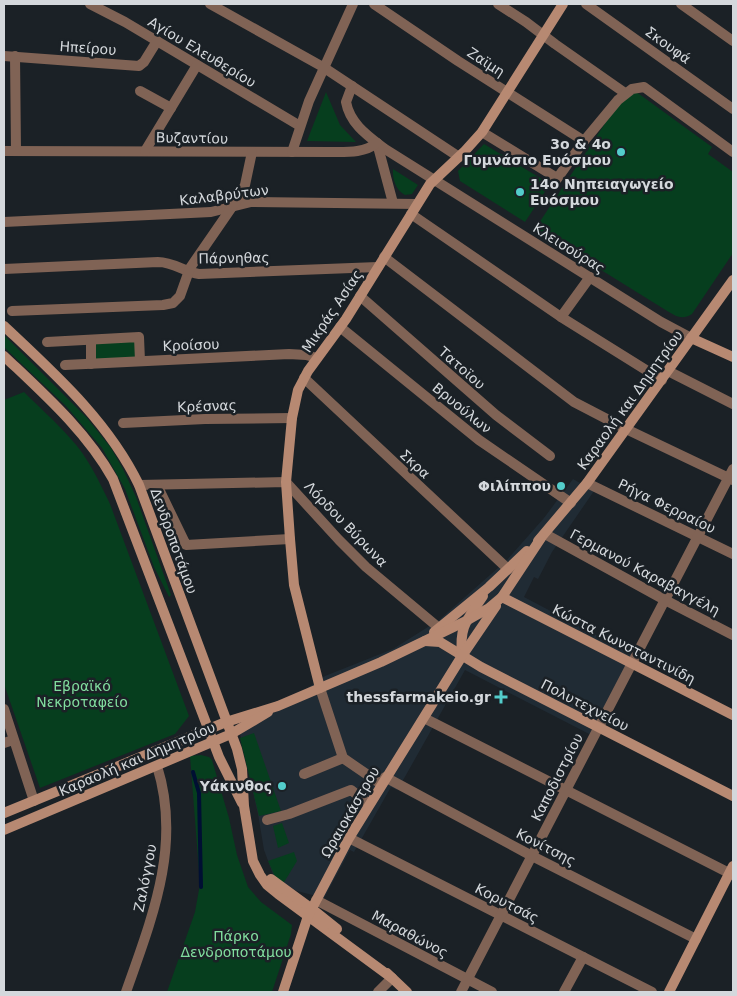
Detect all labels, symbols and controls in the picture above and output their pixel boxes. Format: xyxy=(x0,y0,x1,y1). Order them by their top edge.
street label: Αγίου Ελευθερίου xyxy=(145,13,259,91)
street label: Σκουφά xyxy=(642,23,694,67)
street label: Ηπείρου xyxy=(59,38,117,58)
street label: Ζαϊμη xyxy=(464,44,508,80)
street label: Βυζαντίου xyxy=(156,129,228,147)
place label: 3ο & 4ο Γυμνάσιο Ευόσμου xyxy=(463,136,611,168)
marker: 3ο & 4ο Γυμνάσιο Ευόσμου xyxy=(615,146,627,158)
place label: 14ο Νηπειαγωγείο Ευόσμου xyxy=(530,176,674,208)
street label: Καλαβρύτων xyxy=(178,182,270,208)
marker: 14ο Νηπειαγωγείο Ευόσμου xyxy=(514,186,526,198)
street label: Κλεισούρας xyxy=(530,220,608,276)
street label: Πάρνηθας xyxy=(198,249,270,267)
street label: Μικράς Ασίας xyxy=(298,267,366,355)
street label: Καραολή και Δημητρίου xyxy=(574,327,686,473)
street label: Κροίσου xyxy=(162,336,220,354)
street label: Τατοϊου xyxy=(435,343,488,392)
street label: Βρυούλων xyxy=(429,379,495,437)
street label: Κρέσνας xyxy=(177,397,237,415)
street label: Σκρα xyxy=(397,446,433,482)
street label: Ρήγα Φερραίου xyxy=(616,476,718,536)
street label: Λόρδου Βύρωνα xyxy=(301,478,391,570)
place label: Φιλίππου xyxy=(478,478,551,494)
marker: Φιλίππου xyxy=(555,480,567,492)
street label: Δενδροποτάμου xyxy=(147,486,201,596)
street label: Γερμανού Καραβαγγέλη xyxy=(567,526,723,618)
street label: Κώστα Κωνσταντινίδη xyxy=(550,601,698,687)
street label: Πολυτεχνείου xyxy=(538,676,632,734)
park label: Εβραϊκό Νεκροταφείο xyxy=(36,678,128,710)
place label: thessfarmakeio.gr xyxy=(347,689,491,705)
marker: thessfarmakeio.gr xyxy=(495,691,507,703)
street label: Καραολή και Δημητρίου xyxy=(56,719,218,799)
street label: Καποδιστρίου xyxy=(528,730,586,824)
street label: Ωραιοκάστρου xyxy=(317,764,383,860)
place label: Υάκινθος xyxy=(199,778,272,794)
marker: Υάκινθος xyxy=(276,780,288,792)
street label: Κονίτσης xyxy=(514,825,578,869)
street label: Ζαλόγγου xyxy=(131,843,159,913)
street label: Κορυτσάς xyxy=(472,880,542,926)
street label: Μαραθώνος xyxy=(369,907,451,961)
park label: Πάρκο Δενδροποτάμου xyxy=(180,928,292,960)

